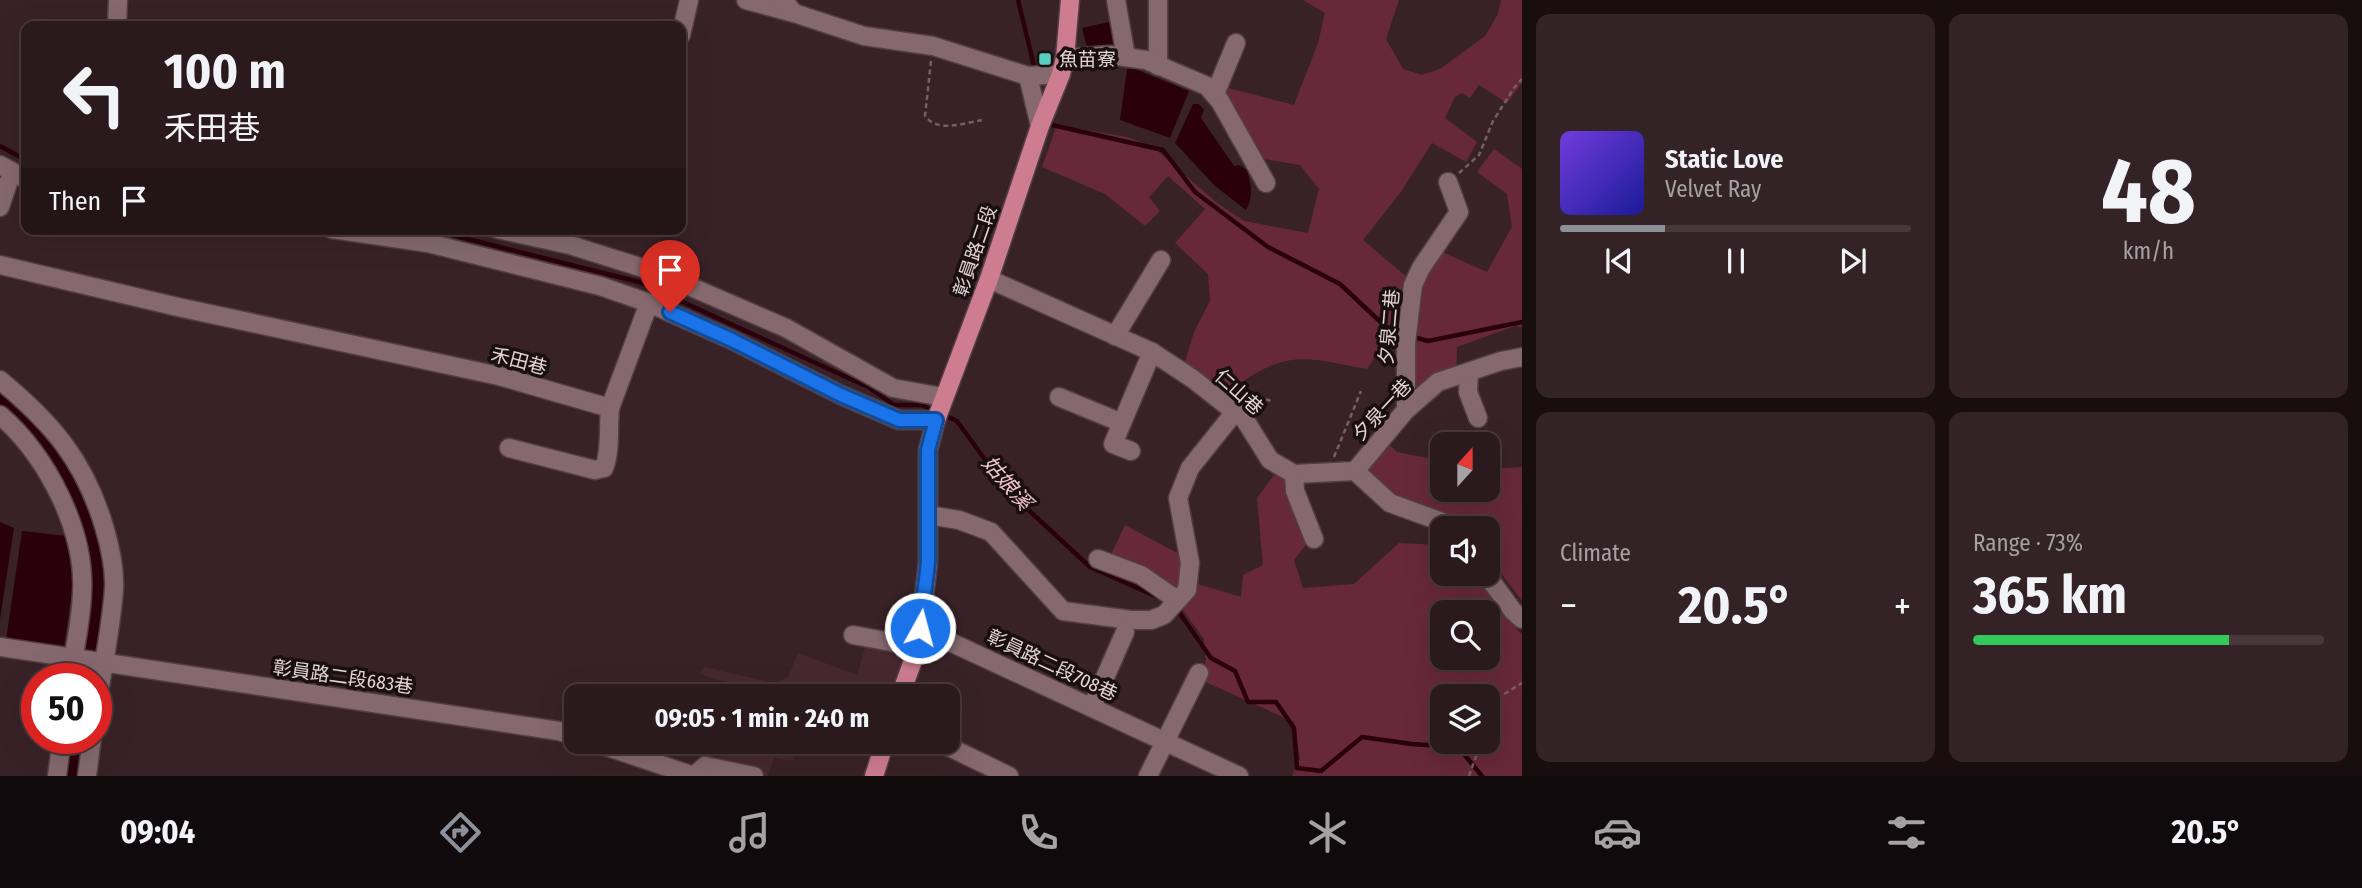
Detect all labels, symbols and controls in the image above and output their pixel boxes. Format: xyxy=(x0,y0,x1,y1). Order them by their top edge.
text: 100 m xyxy=(164,42,286,101)
place label: 魚苗寮 xyxy=(1059,48,1116,71)
icon: left xyxy=(49,49,140,140)
marker: 魚苗寮 xyxy=(1037,51,1053,67)
text: 禾田巷 xyxy=(164,109,260,147)
text: 48 xyxy=(2101,137,2196,246)
text: Static Love xyxy=(1665,144,1783,175)
text: Velvet Ray xyxy=(1665,175,1761,203)
icon: arrive xyxy=(115,182,153,220)
text: Then xyxy=(49,186,101,217)
street label: 彰員路二段 xyxy=(949,202,1001,300)
text: km/h xyxy=(2123,237,2174,265)
pin xyxy=(640,240,700,312)
icon: previous xyxy=(1600,242,1638,280)
icon: pause xyxy=(1717,242,1755,280)
icon: next xyxy=(1834,242,1872,280)
icon: arrive xyxy=(651,251,689,289)
street label: 夕泉二巷 xyxy=(1374,288,1404,366)
street label: 禾田巷 xyxy=(488,343,550,379)
street label: 仁山巷 xyxy=(1210,364,1268,420)
street label: 夕泉一巷 xyxy=(1348,374,1416,446)
north arrow xyxy=(1430,432,1500,502)
map controls xyxy=(1430,432,1500,754)
water label: 姑娘溪 xyxy=(977,451,1039,518)
button: sound xyxy=(1430,516,1500,586)
text: Range · 73% xyxy=(1973,529,2083,557)
text: Climate xyxy=(1560,539,1631,567)
text: 365 km xyxy=(1973,564,2127,627)
text: 20.5° xyxy=(1678,574,1793,637)
text: − xyxy=(1560,583,1577,629)
text: + xyxy=(1894,583,1911,629)
position arrow xyxy=(883,591,957,665)
button: search xyxy=(1430,600,1500,670)
street label: 彰員路二段708巷 xyxy=(983,625,1121,705)
street label: 彰員路二段683巷 xyxy=(271,656,415,698)
speed limit sign: 50 xyxy=(21,663,112,754)
button: layers xyxy=(1430,684,1500,754)
text: 09:05 · 1 min · 240 m xyxy=(655,703,869,734)
icon: directions xyxy=(436,808,485,857)
icon: music xyxy=(725,808,774,857)
icon: phone xyxy=(1014,808,1063,857)
icon: climate xyxy=(1303,808,1352,857)
icon: car xyxy=(1593,808,1642,857)
icon: filters xyxy=(1882,808,1931,857)
text: 09:04 xyxy=(120,813,195,851)
text: 20.5° xyxy=(2171,813,2242,851)

